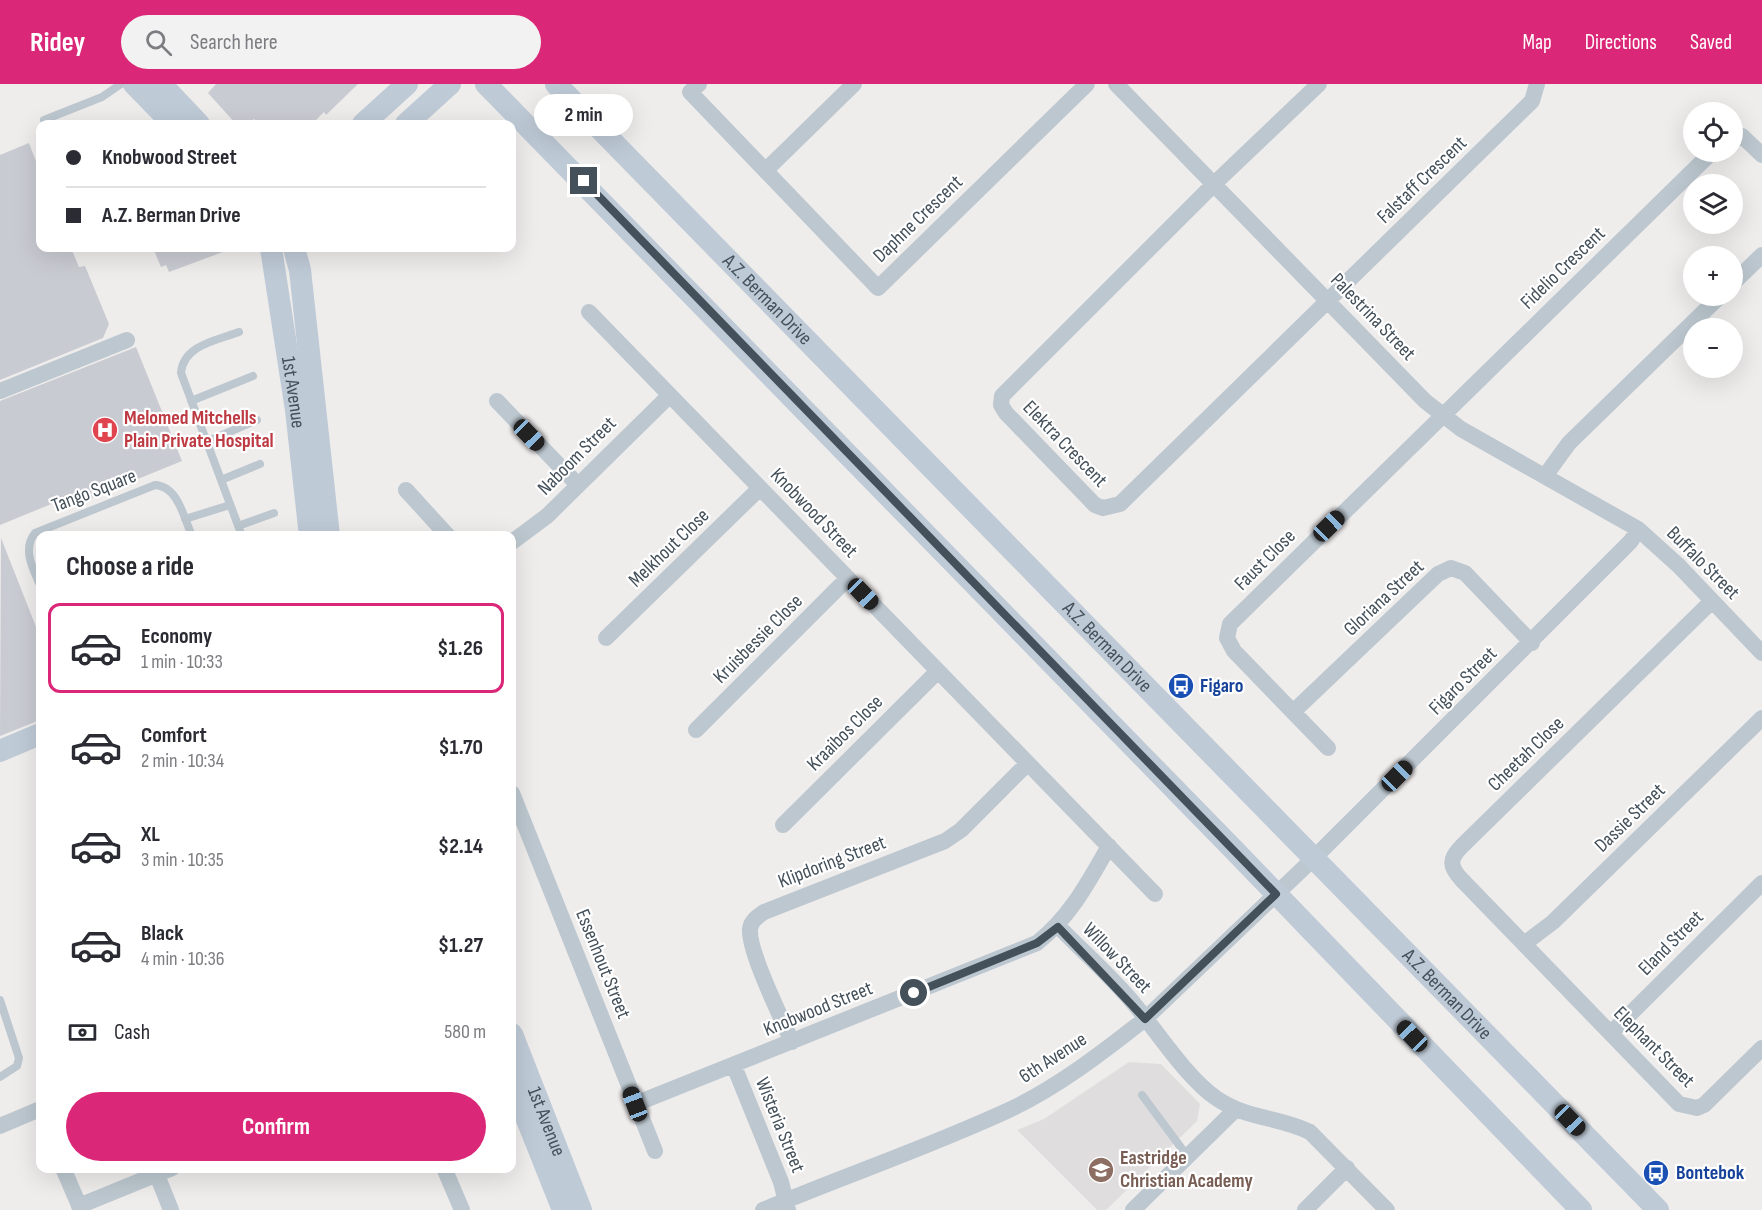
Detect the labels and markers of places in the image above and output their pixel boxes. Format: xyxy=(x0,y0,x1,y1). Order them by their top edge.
place label: Melomed Mitchells Plain Private Hospital xyxy=(124,406,274,453)
hospital icon: Melomed Mitchells Plain Private Hospital xyxy=(90,415,120,445)
bus stop icon: Figaro xyxy=(1166,671,1196,701)
place label: Figaro xyxy=(1200,674,1244,698)
place label: Eastridge Christian Academy xyxy=(1120,1146,1254,1193)
school or university icon: Eastridge Christian Academy xyxy=(1086,1155,1116,1185)
bus stop icon: Bontebok xyxy=(1641,1158,1671,1188)
place label: Bontebok xyxy=(1676,1161,1745,1185)

